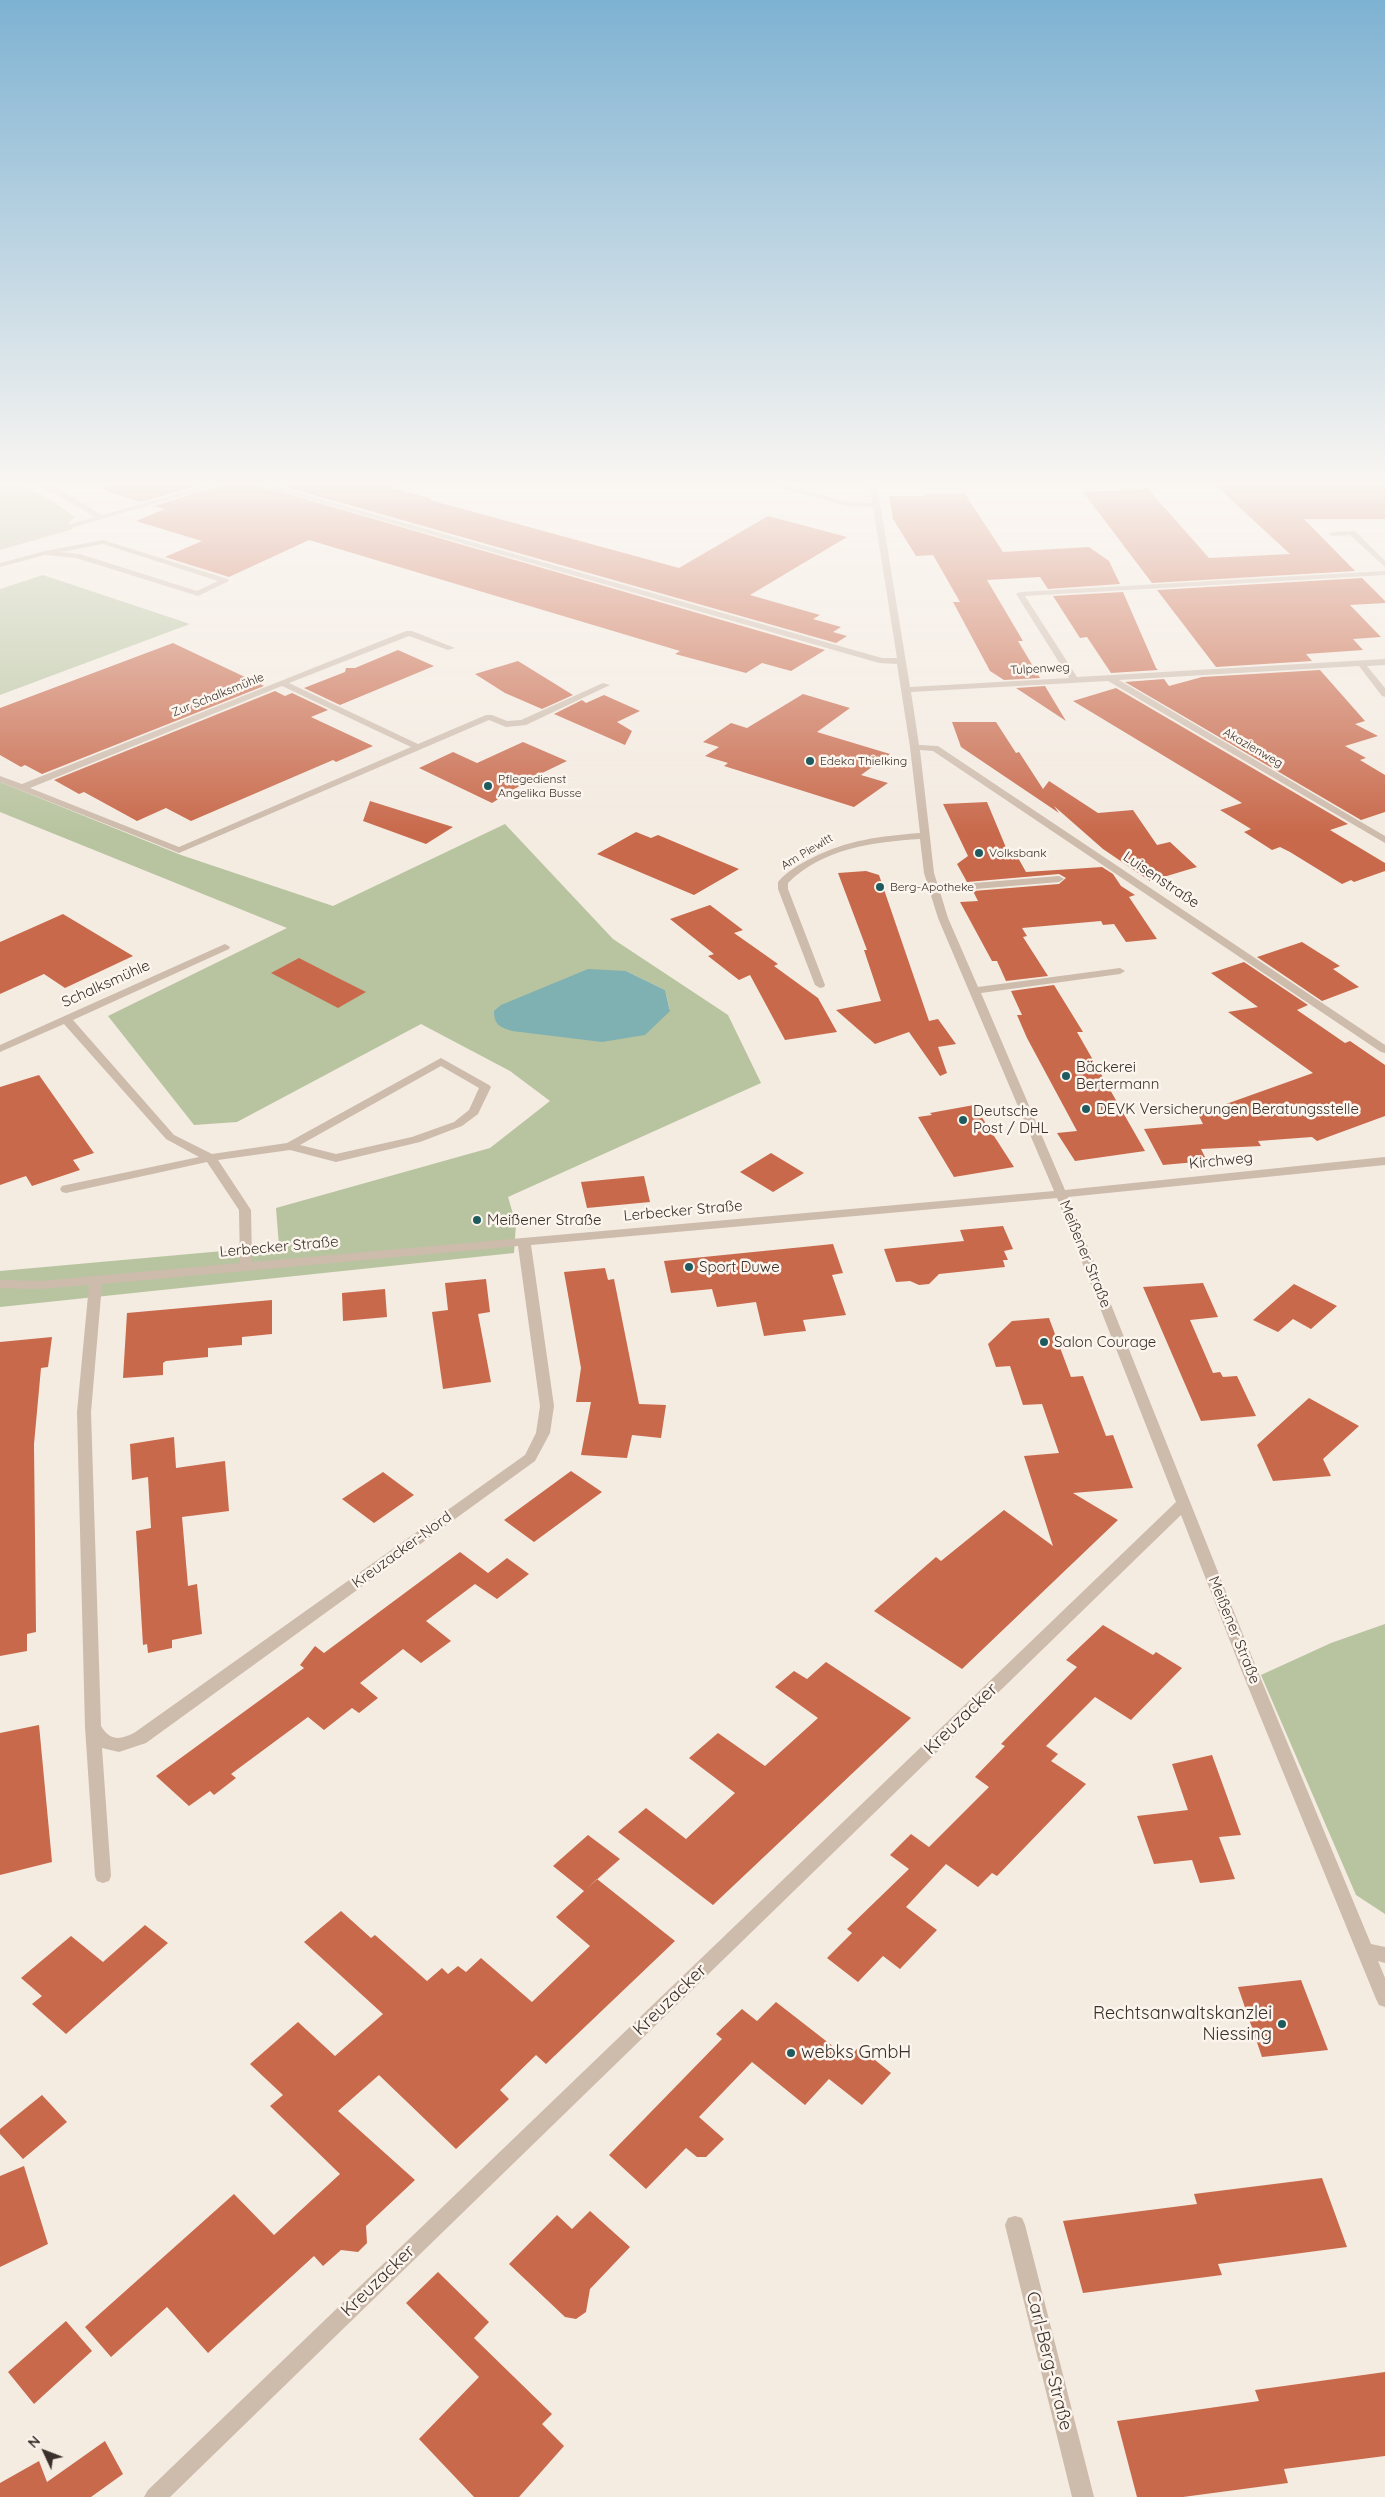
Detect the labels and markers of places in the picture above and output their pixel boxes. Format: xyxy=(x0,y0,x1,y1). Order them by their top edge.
place label: Edeka Thielking xyxy=(820,754,907,768)
marker: Edeka Thielking xyxy=(804,755,816,767)
place label: Pflegedienst Angelika Busse xyxy=(498,772,582,800)
marker: Pflegedienst Angelika Busse xyxy=(482,780,494,792)
place label: Volksbank xyxy=(989,846,1047,860)
marker: Volksbank xyxy=(973,847,985,859)
place label: Berg-Apotheke xyxy=(890,880,974,894)
marker: Berg-Apotheke xyxy=(874,881,886,893)
place label: Bäckerei Bertermann xyxy=(1076,1058,1159,1093)
marker: Bäckerei Bertermann xyxy=(1060,1070,1072,1082)
place label: DEVK Versicherungen Beratungsstelle xyxy=(1096,1100,1359,1118)
place label: Deutsche Post / DHL xyxy=(973,1102,1049,1137)
marker: DEVK Versicherungen Beratungsstelle xyxy=(1080,1103,1092,1115)
marker: Deutsche Post / DHL xyxy=(957,1114,969,1126)
place label: Meißener Straße xyxy=(487,1211,601,1229)
marker: Meißener Straße xyxy=(471,1214,483,1226)
place label: Sport Duwe xyxy=(699,1258,780,1276)
marker: Sport Duwe xyxy=(683,1261,695,1273)
place label: Salon Courage xyxy=(1054,1333,1156,1351)
marker: Salon Courage xyxy=(1038,1336,1050,1348)
place label: Rechtsanwaltskanzlei Niessing xyxy=(1093,2003,1272,2046)
marker: Rechtsanwaltskanzlei Niessing xyxy=(1276,2018,1288,2030)
place label: webks GmbH xyxy=(801,2042,911,2064)
marker: webks GmbH xyxy=(785,2047,797,2059)

